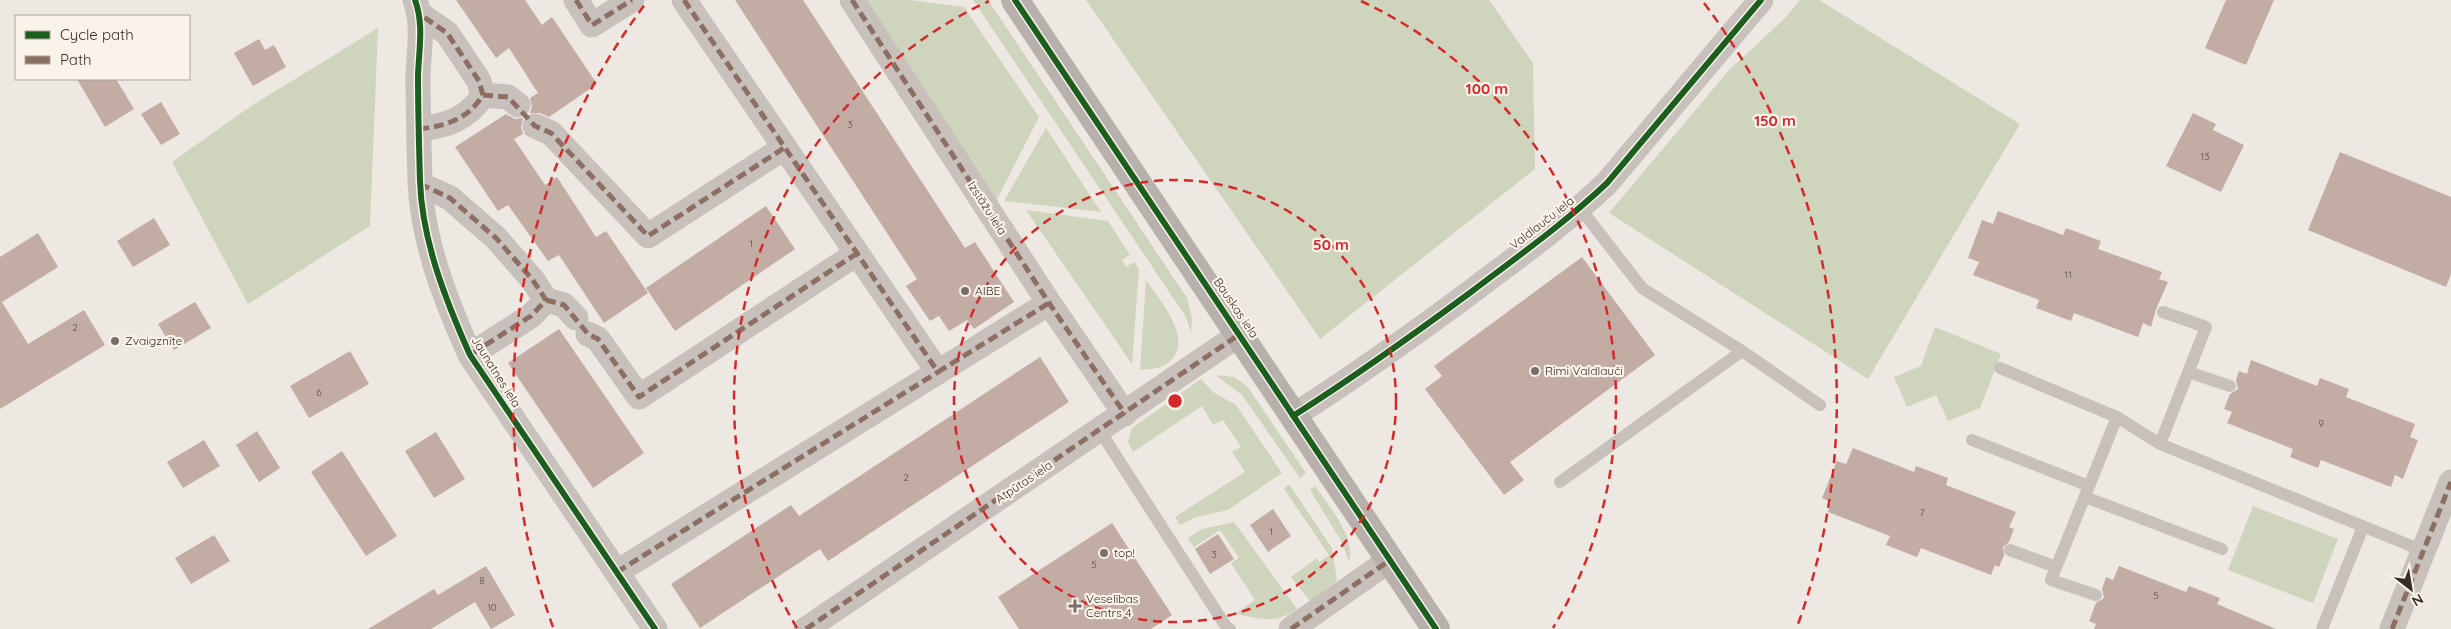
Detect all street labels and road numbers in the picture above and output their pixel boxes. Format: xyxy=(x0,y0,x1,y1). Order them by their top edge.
street label: Izstāžu iela xyxy=(965,178,1010,237)
street label: Valdlauču iela xyxy=(1507,193,1577,252)
street label: Bauskas iela xyxy=(1211,275,1262,341)
street label: Jaunatnes iela xyxy=(469,333,524,410)
street label: Atpūtas iela xyxy=(992,457,1055,506)

